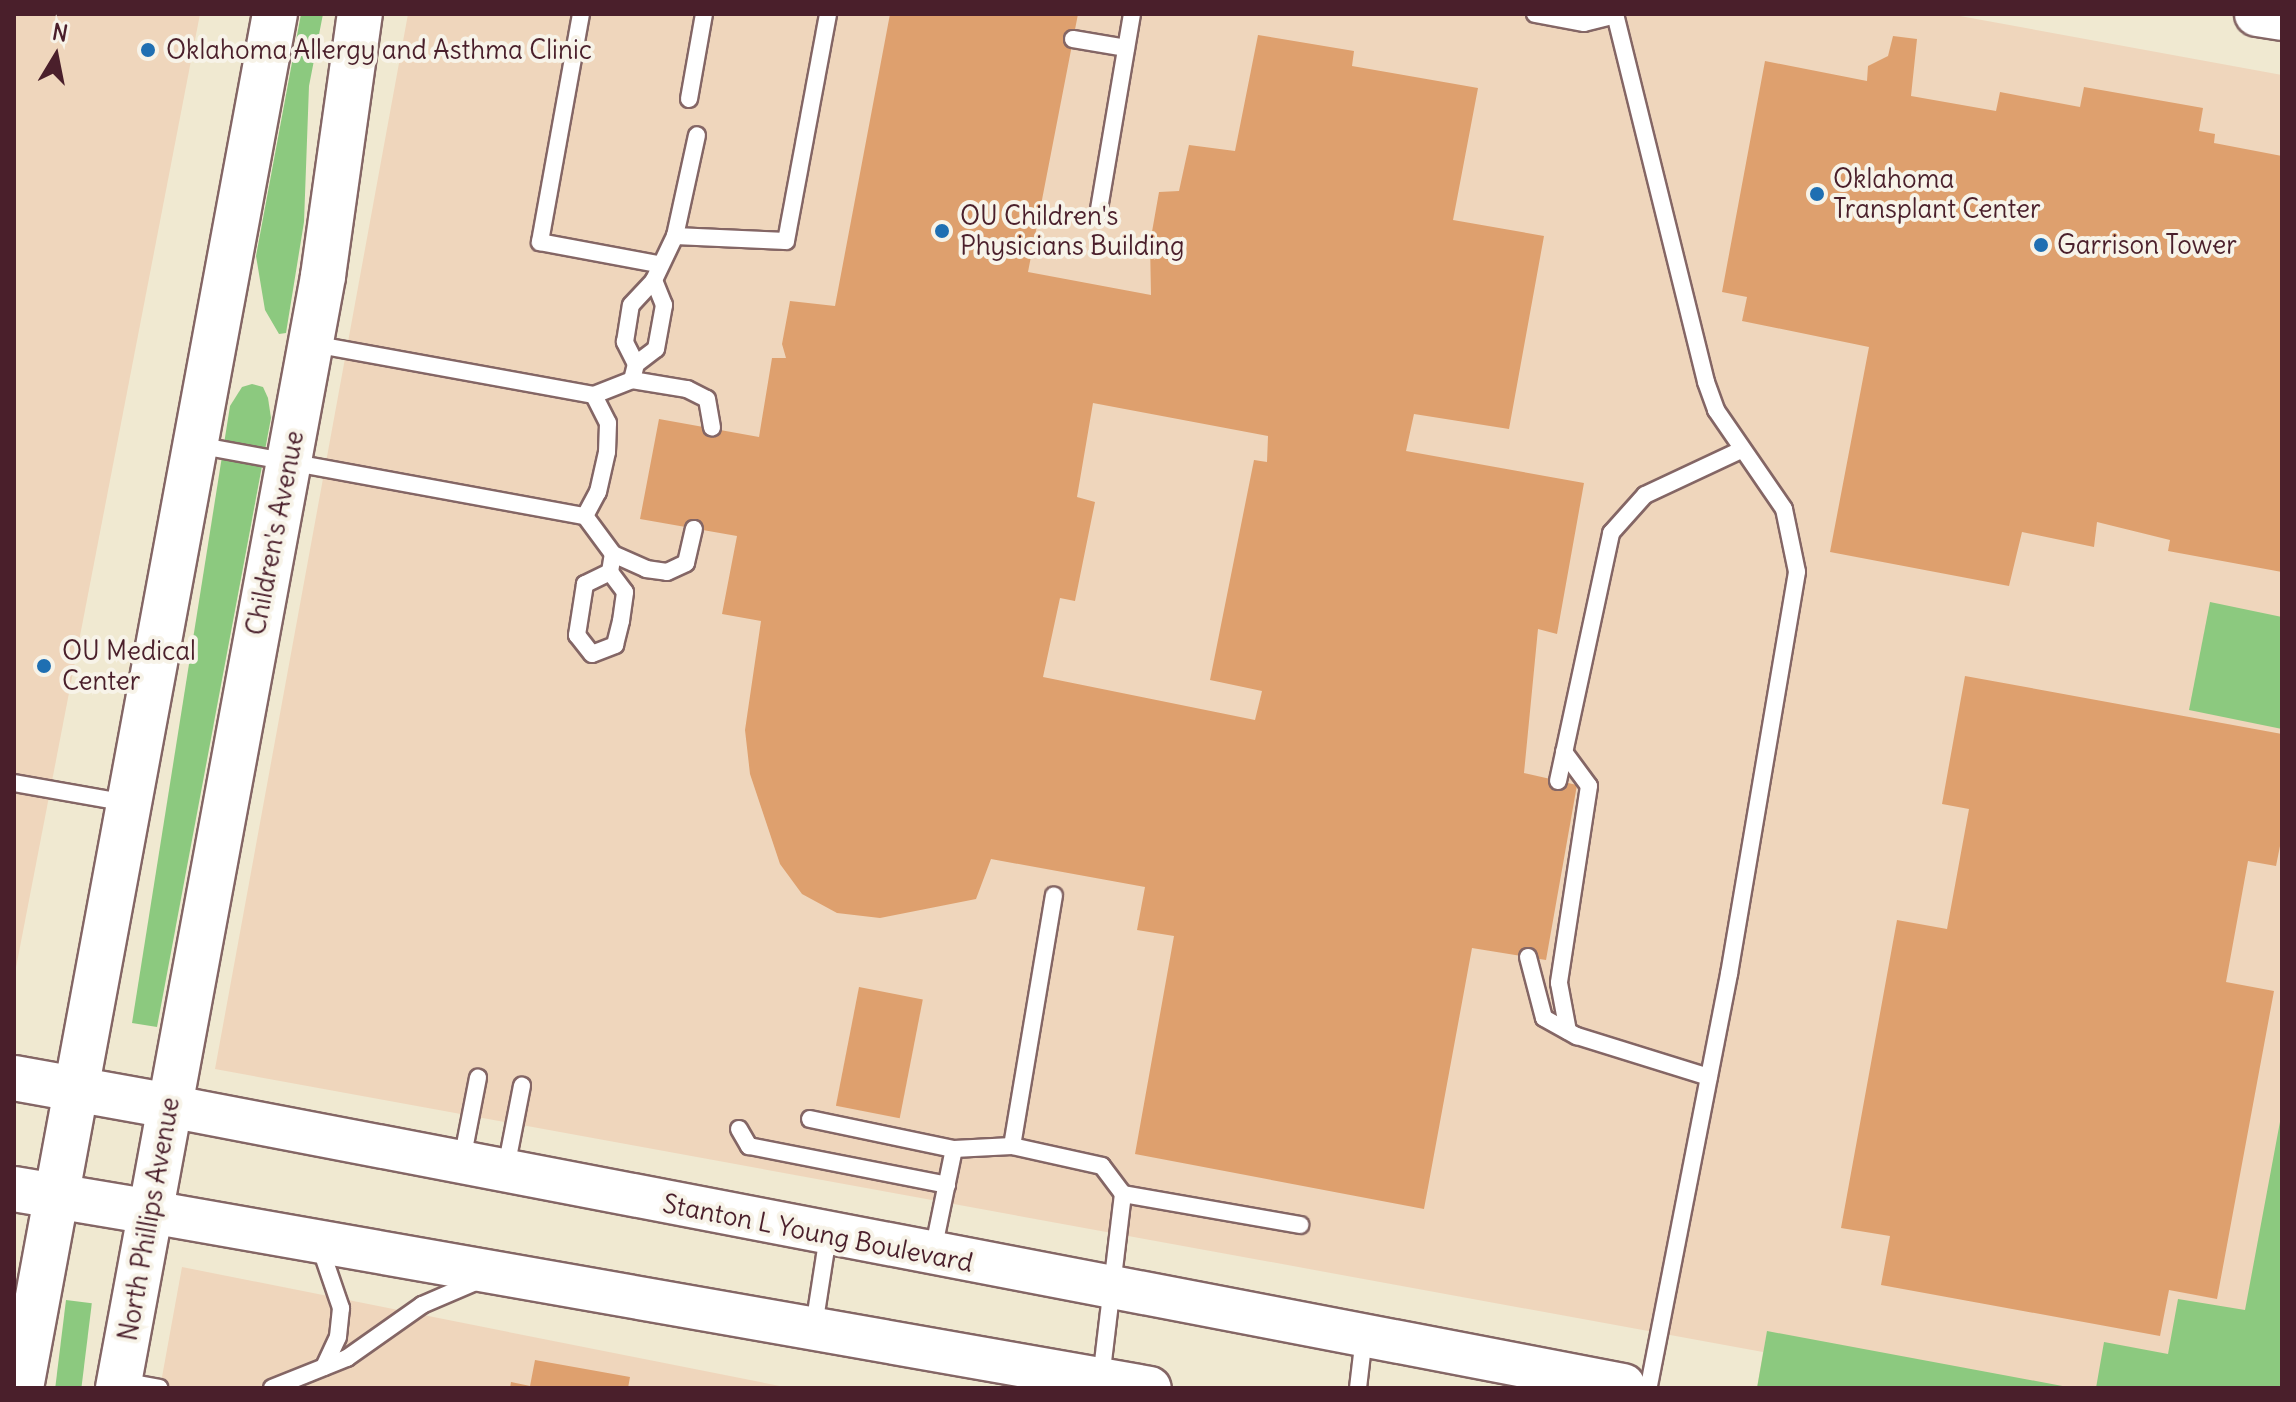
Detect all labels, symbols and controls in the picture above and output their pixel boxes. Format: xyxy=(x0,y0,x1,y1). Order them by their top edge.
north arrow xyxy=(16,16,96,96)
text: N xyxy=(50,17,70,47)
place label: Oklahoma Allergy and Asthma Clinic xyxy=(166,34,592,66)
marker: Oklahoma Allergy and Asthma Clinic xyxy=(137,39,159,61)
place label: Oklahoma Transplant Center xyxy=(1833,163,2041,224)
marker: Oklahoma Transplant Center xyxy=(1808,185,1826,203)
place label: OU Children's Physicians Building xyxy=(960,200,1184,262)
marker: OU Children's Physicians Building xyxy=(931,220,953,242)
place label: Garrison Tower xyxy=(2057,229,2237,261)
marker: Garrison Tower xyxy=(2032,236,2050,254)
street label: Children's Avenue xyxy=(240,428,310,638)
place label: OU Medical Center xyxy=(62,635,196,696)
marker: OU Medical Center xyxy=(33,655,55,677)
street label: North Phillips Avenue xyxy=(112,1095,186,1343)
street label: Stanton L Young Boulevard xyxy=(660,1188,976,1278)

